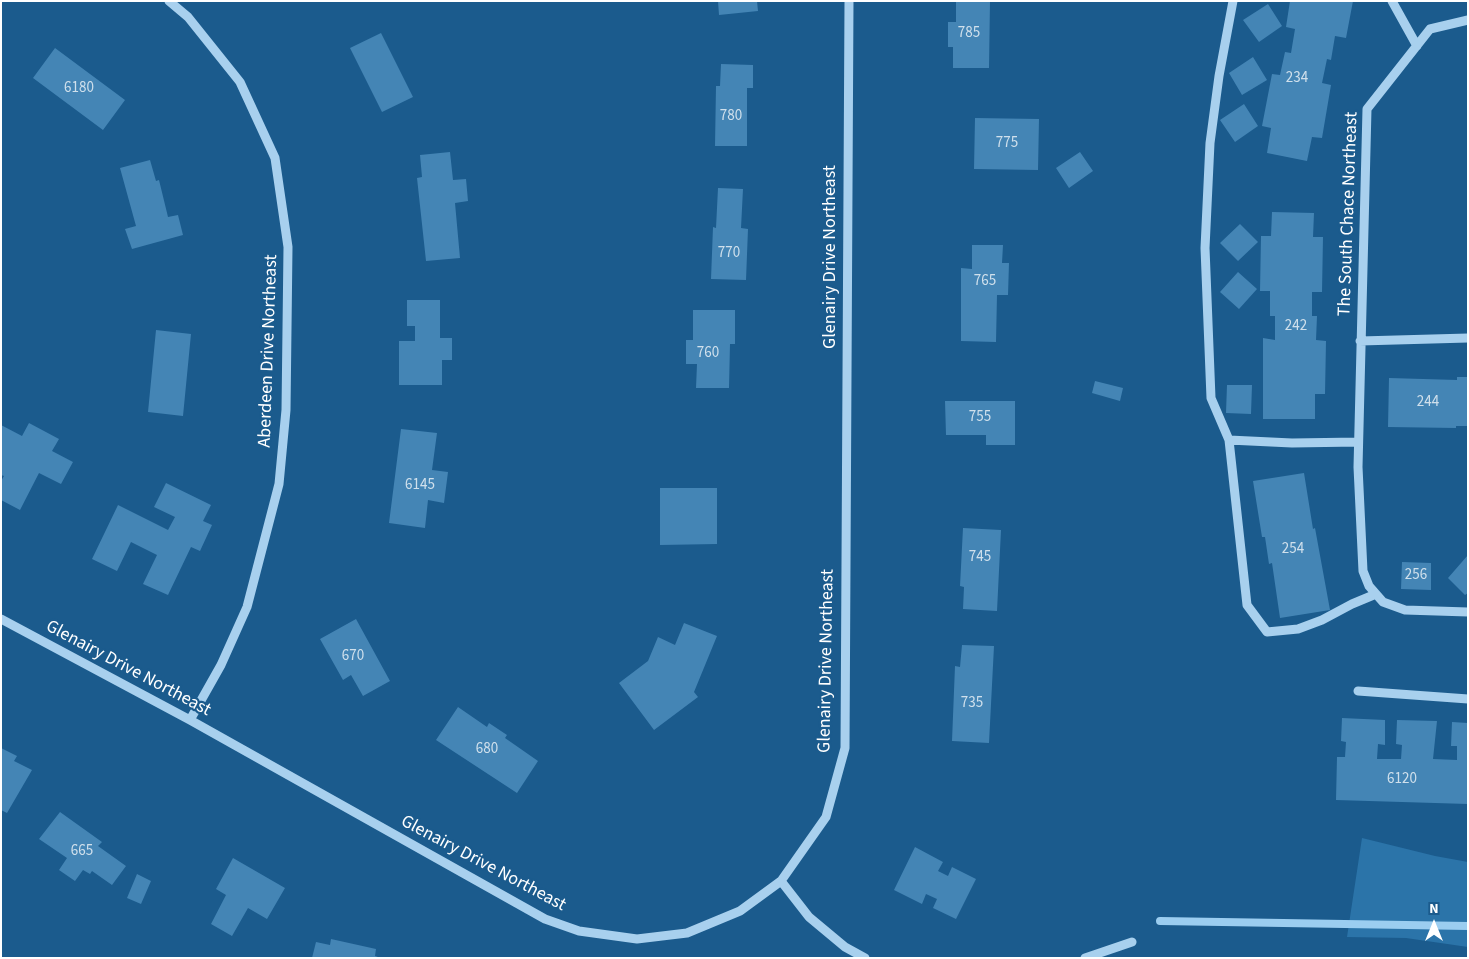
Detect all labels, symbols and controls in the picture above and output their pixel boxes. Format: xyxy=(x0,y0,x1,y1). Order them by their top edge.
house number: 785 xyxy=(958,25,980,43)
house number: 234 xyxy=(1286,70,1308,88)
house number: 6180 xyxy=(64,80,94,98)
house number: 780 xyxy=(720,108,742,126)
street label: The South Chace Northeast xyxy=(1335,111,1363,317)
house number: 775 xyxy=(996,135,1018,153)
street label: Glenairy Drive Northeast xyxy=(820,165,842,349)
house number: 770 xyxy=(718,245,740,263)
street label: Aberdeen Drive Northeast xyxy=(255,254,283,448)
house number: 765 xyxy=(974,273,996,291)
house number: 242 xyxy=(1285,318,1307,336)
house number: 760 xyxy=(697,345,719,363)
house number: 244 xyxy=(1417,394,1439,412)
house number: 755 xyxy=(969,409,991,427)
house number: 6145 xyxy=(405,477,435,495)
house number: 254 xyxy=(1282,541,1304,559)
house number: 745 xyxy=(969,549,991,567)
house number: 256 xyxy=(1405,567,1427,585)
street label: Glenairy Drive Northeast xyxy=(815,569,839,753)
street label: Glenairy Drive Northeast xyxy=(42,616,214,722)
house number: 670 xyxy=(342,648,364,666)
house number: 735 xyxy=(961,695,983,713)
house number: 680 xyxy=(476,741,498,759)
house number: 6120 xyxy=(1387,771,1417,789)
street label: Glenairy Drive Northeast xyxy=(397,811,569,917)
house number: 665 xyxy=(71,843,93,861)
north arrow xyxy=(1409,899,1459,949)
text: N xyxy=(1429,899,1439,919)

